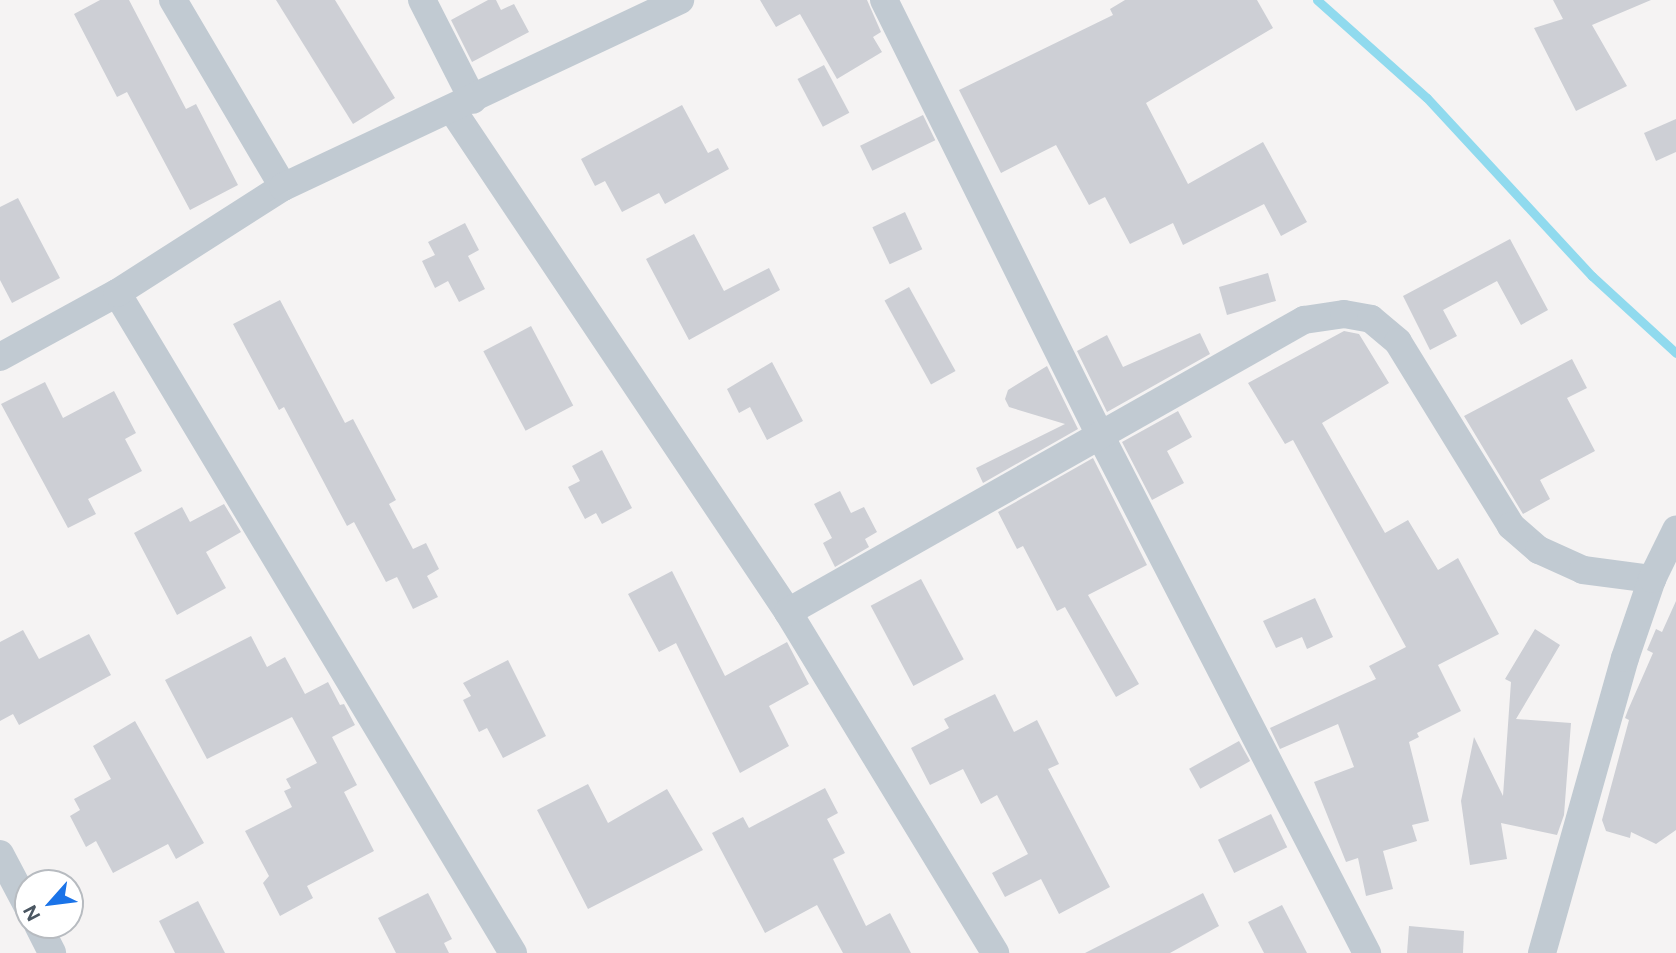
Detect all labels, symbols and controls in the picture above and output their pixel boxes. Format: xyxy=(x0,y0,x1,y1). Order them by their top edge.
north arrow xyxy=(14,869,84,939)
text: N xyxy=(18,901,45,925)

